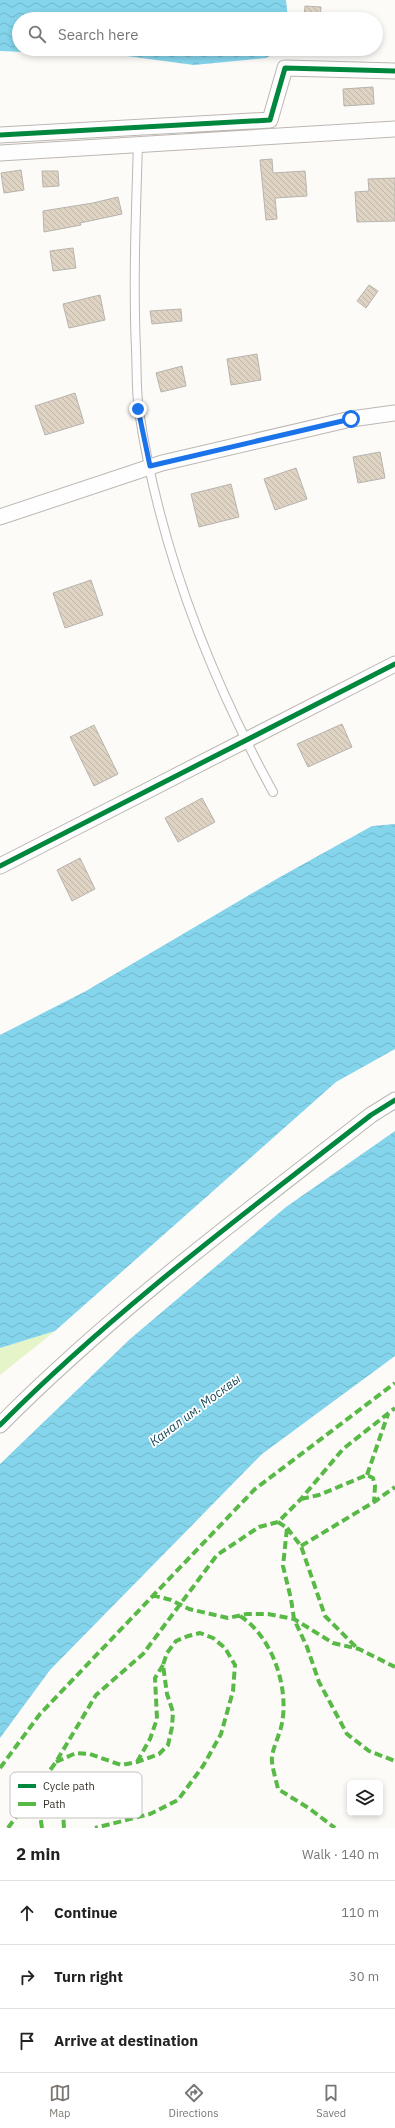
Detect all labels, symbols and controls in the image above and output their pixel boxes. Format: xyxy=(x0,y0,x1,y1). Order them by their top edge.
search box xyxy=(12,12,383,56)
icon: search xyxy=(26,23,48,45)
text: Search here xyxy=(58,25,138,44)
route end xyxy=(129,400,147,418)
route start xyxy=(342,410,360,428)
water label: Канал им. Москвы xyxy=(146,1370,244,1450)
legend xyxy=(10,1772,142,1818)
text: Cycle path xyxy=(43,1779,95,1793)
map controls xyxy=(347,1780,383,1816)
button: layers xyxy=(347,1780,383,1816)
text: Path xyxy=(43,1797,66,1811)
text: 2 min xyxy=(16,1843,60,1865)
text: Walk · 140 m xyxy=(302,1846,379,1863)
icon: ahead xyxy=(16,1902,38,1924)
text: Continue xyxy=(54,1903,118,1922)
text: 110 m xyxy=(341,1904,379,1921)
icon: right xyxy=(16,1966,38,1988)
text: Turn right xyxy=(54,1967,123,1986)
text: 30 m xyxy=(349,1968,379,1985)
icon: arrive xyxy=(16,2030,38,2052)
text: Arrive at destination xyxy=(54,2031,198,2050)
tab: Map xyxy=(49,2082,71,2120)
tab: Directions xyxy=(169,2082,219,2120)
tab: Saved xyxy=(316,2082,346,2120)

